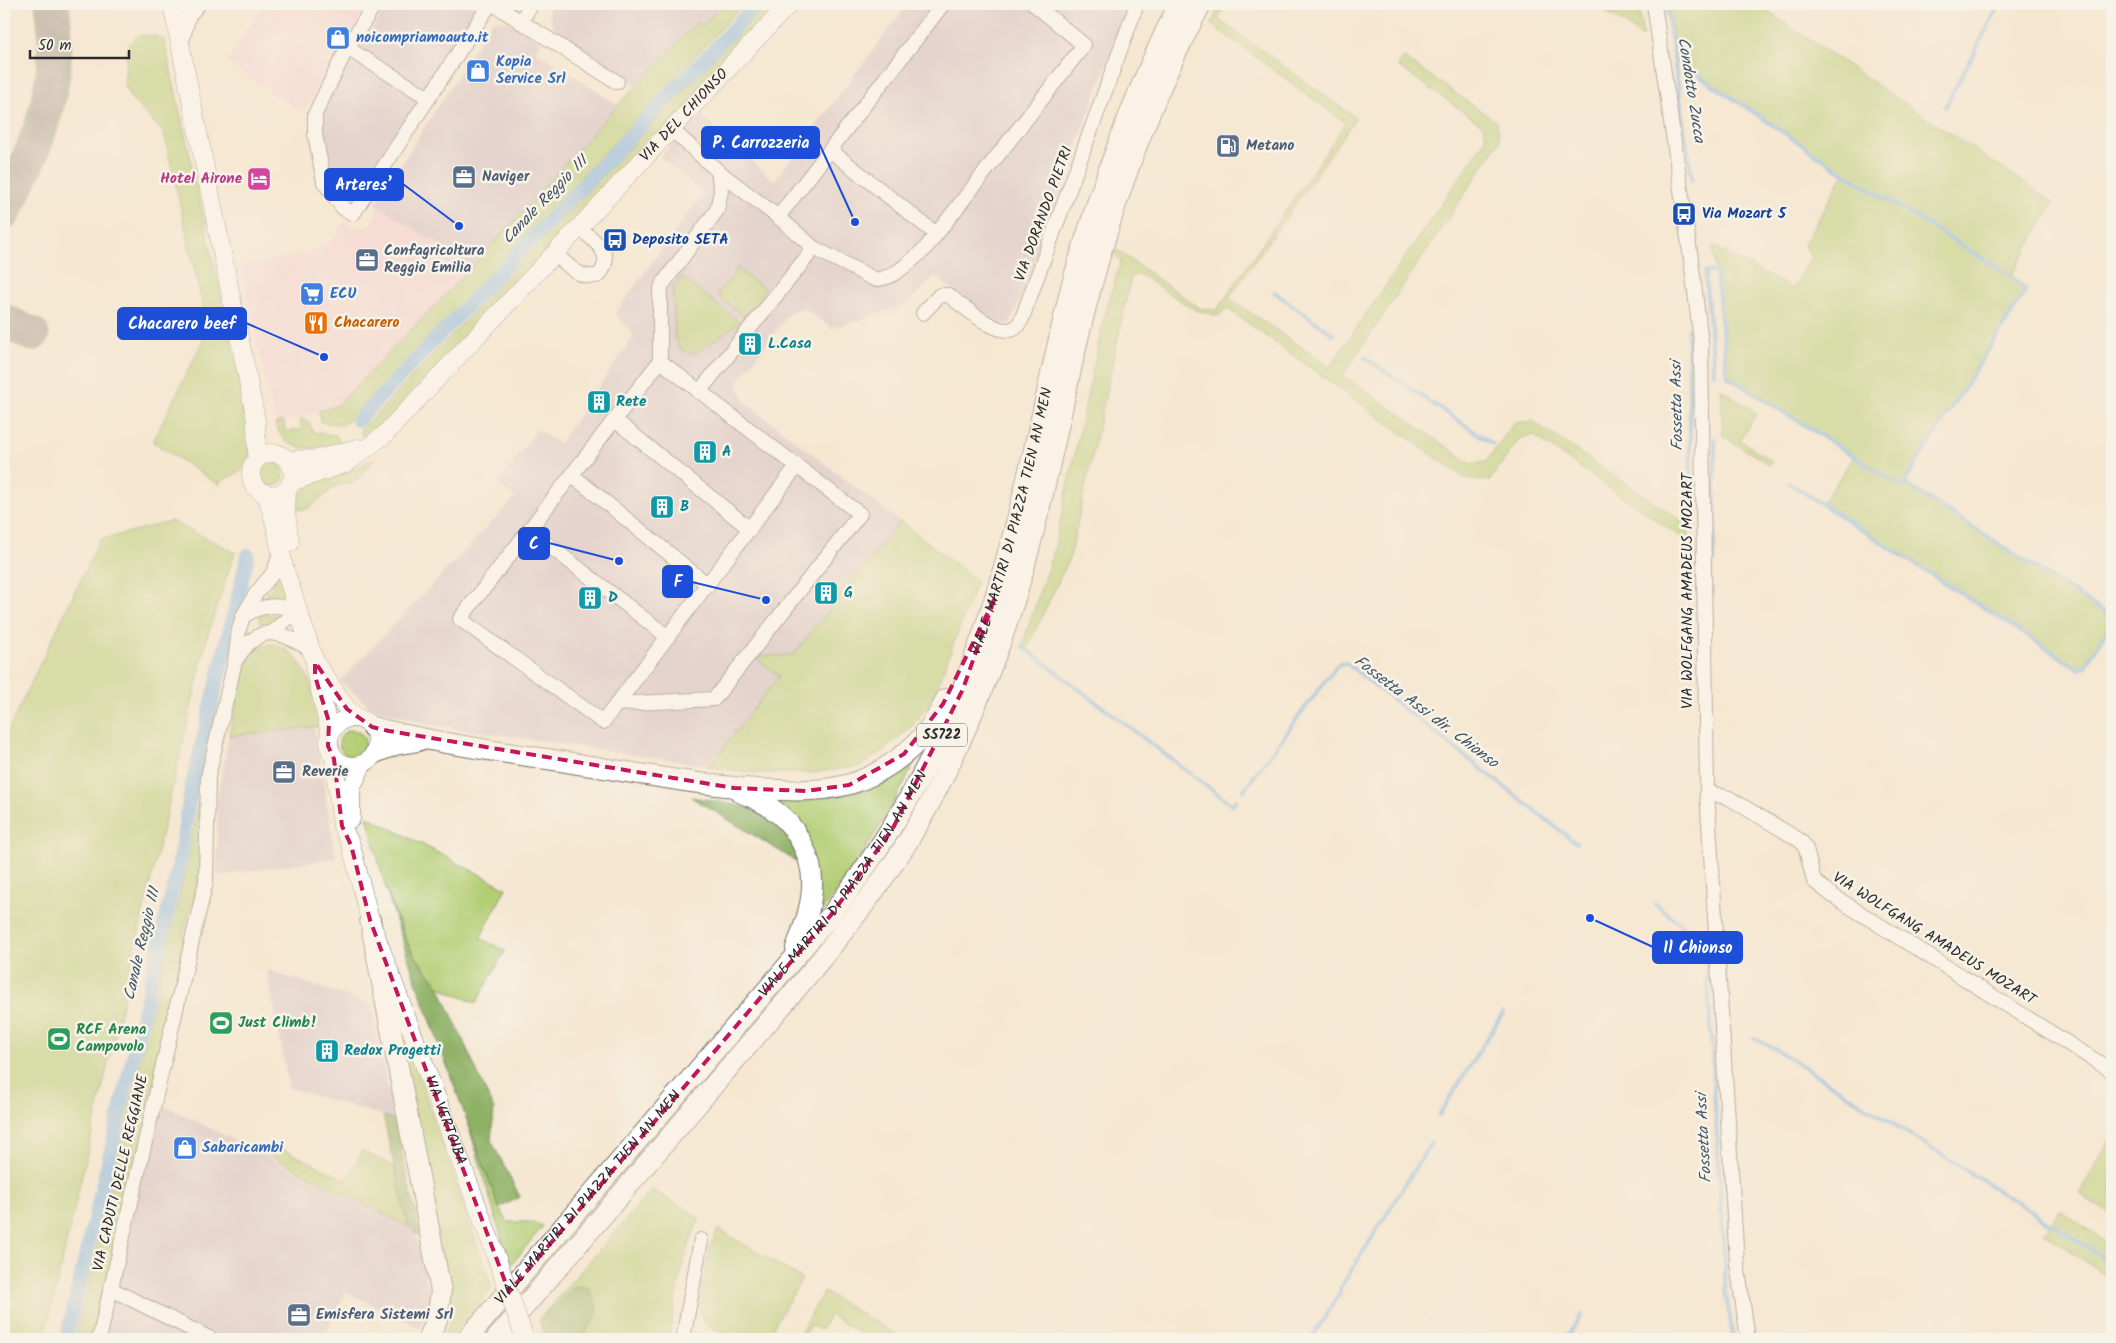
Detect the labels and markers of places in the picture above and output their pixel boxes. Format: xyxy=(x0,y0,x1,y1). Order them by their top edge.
shop icon: noicompriamoauto.it xyxy=(325,25,351,51)
place label: noicompriamoauto.it xyxy=(356,26,489,50)
place label: Kopia Service Srl xyxy=(496,50,565,91)
shop icon: Kopia Service Srl xyxy=(465,58,491,84)
callout: P. Carrozzeria xyxy=(702,127,819,158)
fuel station icon: Metano xyxy=(1215,133,1241,159)
place label: Metano xyxy=(1246,134,1294,158)
office icon: Naviger xyxy=(451,164,477,190)
place label: Naviger xyxy=(482,165,530,189)
hotel icon: Hotel Airone xyxy=(246,166,272,192)
place label: Hotel Airone xyxy=(160,167,243,191)
callout: Arteres’ xyxy=(325,169,403,200)
bus stop icon: Via Mozart 5 xyxy=(1671,201,1697,227)
place label: Via Mozart 5 xyxy=(1702,202,1787,226)
bus stop icon: Deposito SETA xyxy=(602,227,628,253)
place label: Deposito SETA xyxy=(632,228,729,252)
place label: Confagricoltura Reggio Emilia xyxy=(384,239,485,280)
office icon: Confagricoltura Reggio Emilia xyxy=(354,247,380,273)
supermarket icon: ECU xyxy=(299,281,325,307)
place label: ECU xyxy=(330,282,357,306)
callout: Chacarero beef xyxy=(118,308,246,339)
restaurant icon: Chacarero xyxy=(303,310,329,336)
place label: Chacarero xyxy=(334,311,400,335)
building icon: L.Casa xyxy=(737,331,763,357)
place label: L.Casa xyxy=(768,332,812,356)
building icon: Rete xyxy=(586,389,612,415)
place label: Rete xyxy=(616,390,647,414)
building icon: A xyxy=(692,439,718,465)
place label: A xyxy=(722,440,731,464)
building icon: B xyxy=(649,494,675,520)
place label: B xyxy=(680,495,689,519)
callout: C xyxy=(519,528,549,559)
callout: F xyxy=(663,566,692,597)
building icon: G xyxy=(813,580,839,606)
place label: G xyxy=(844,581,853,605)
building icon: D xyxy=(577,585,603,611)
place label: D xyxy=(608,586,618,610)
office icon: Reverie xyxy=(271,759,297,785)
place label: Reverie xyxy=(302,760,349,784)
callout: Il Chionso xyxy=(1653,932,1742,963)
sports icon: Just Climb! xyxy=(208,1010,234,1036)
place label: Just Climb! xyxy=(238,1011,317,1035)
place label: RCF Arena Campovolo xyxy=(76,1018,147,1059)
sports icon: RCF Arena Campovolo xyxy=(46,1026,72,1052)
building icon: Redox Progetti xyxy=(314,1038,340,1064)
place label: Redox Progetti xyxy=(344,1039,442,1063)
shop icon: Sabaricambi xyxy=(172,1135,198,1161)
place label: Sabaricambi xyxy=(202,1136,284,1160)
office icon: Emisfera Sistemi Srl xyxy=(286,1302,312,1328)
place label: Emisfera Sistemi Srl xyxy=(316,1303,453,1327)

